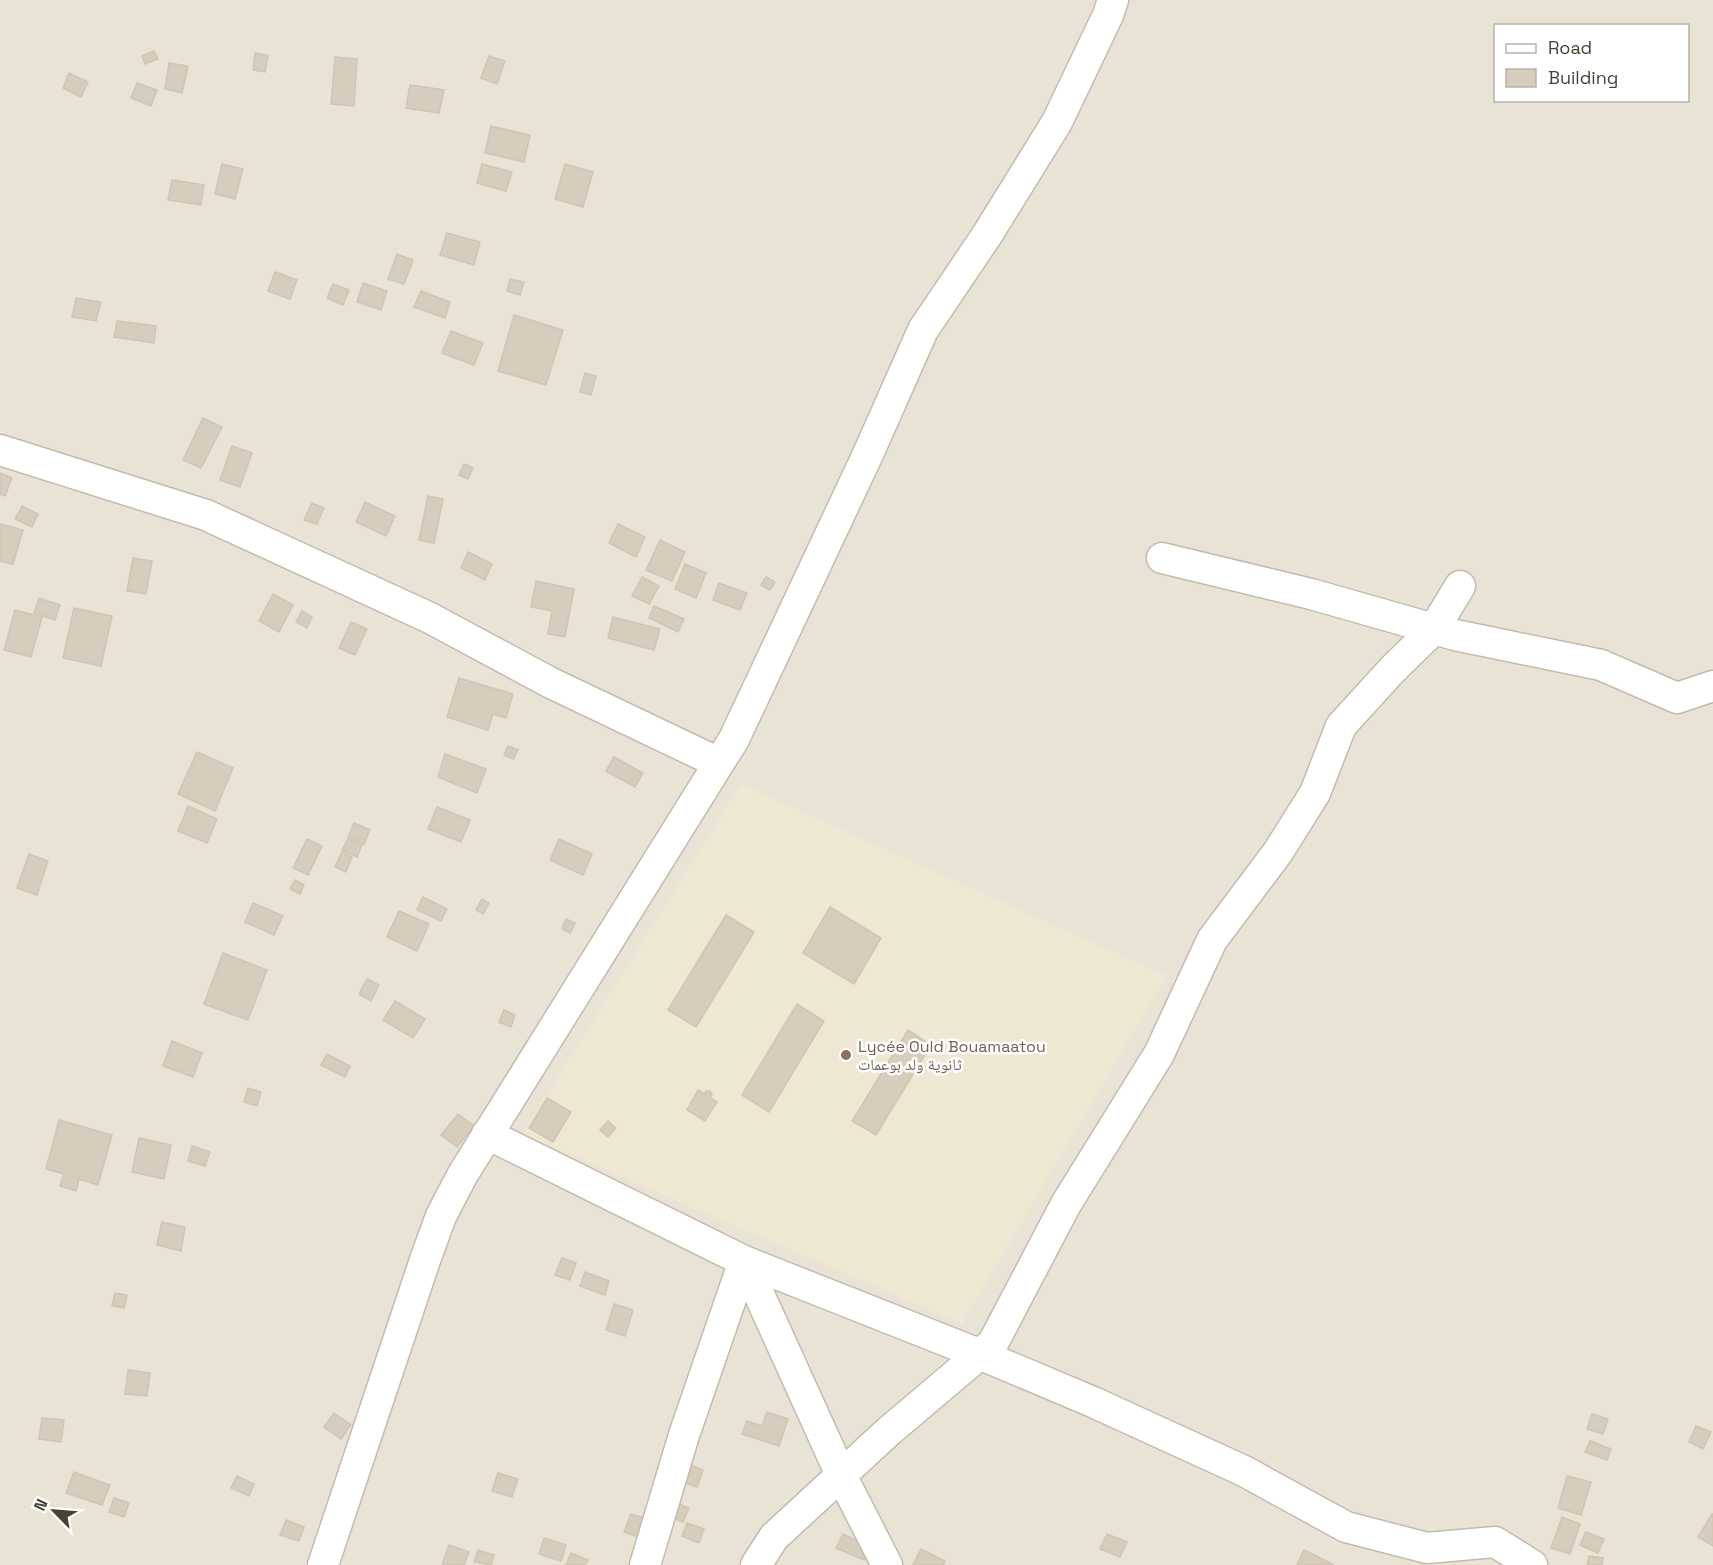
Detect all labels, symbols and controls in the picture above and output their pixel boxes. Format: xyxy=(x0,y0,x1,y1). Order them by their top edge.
legend xyxy=(1494,24,1689,102)
text: Road xyxy=(1548,36,1592,59)
text: Building xyxy=(1548,66,1618,89)
place label: Lycée Ould Bouamaatou ثانوية ولد بوعمات xyxy=(858,1036,1046,1075)
marker: Lycée Ould Bouamaatou ثانوية ولد بوعمات xyxy=(839,1048,853,1062)
north arrow xyxy=(24,1481,84,1541)
text: N xyxy=(29,1496,53,1514)

